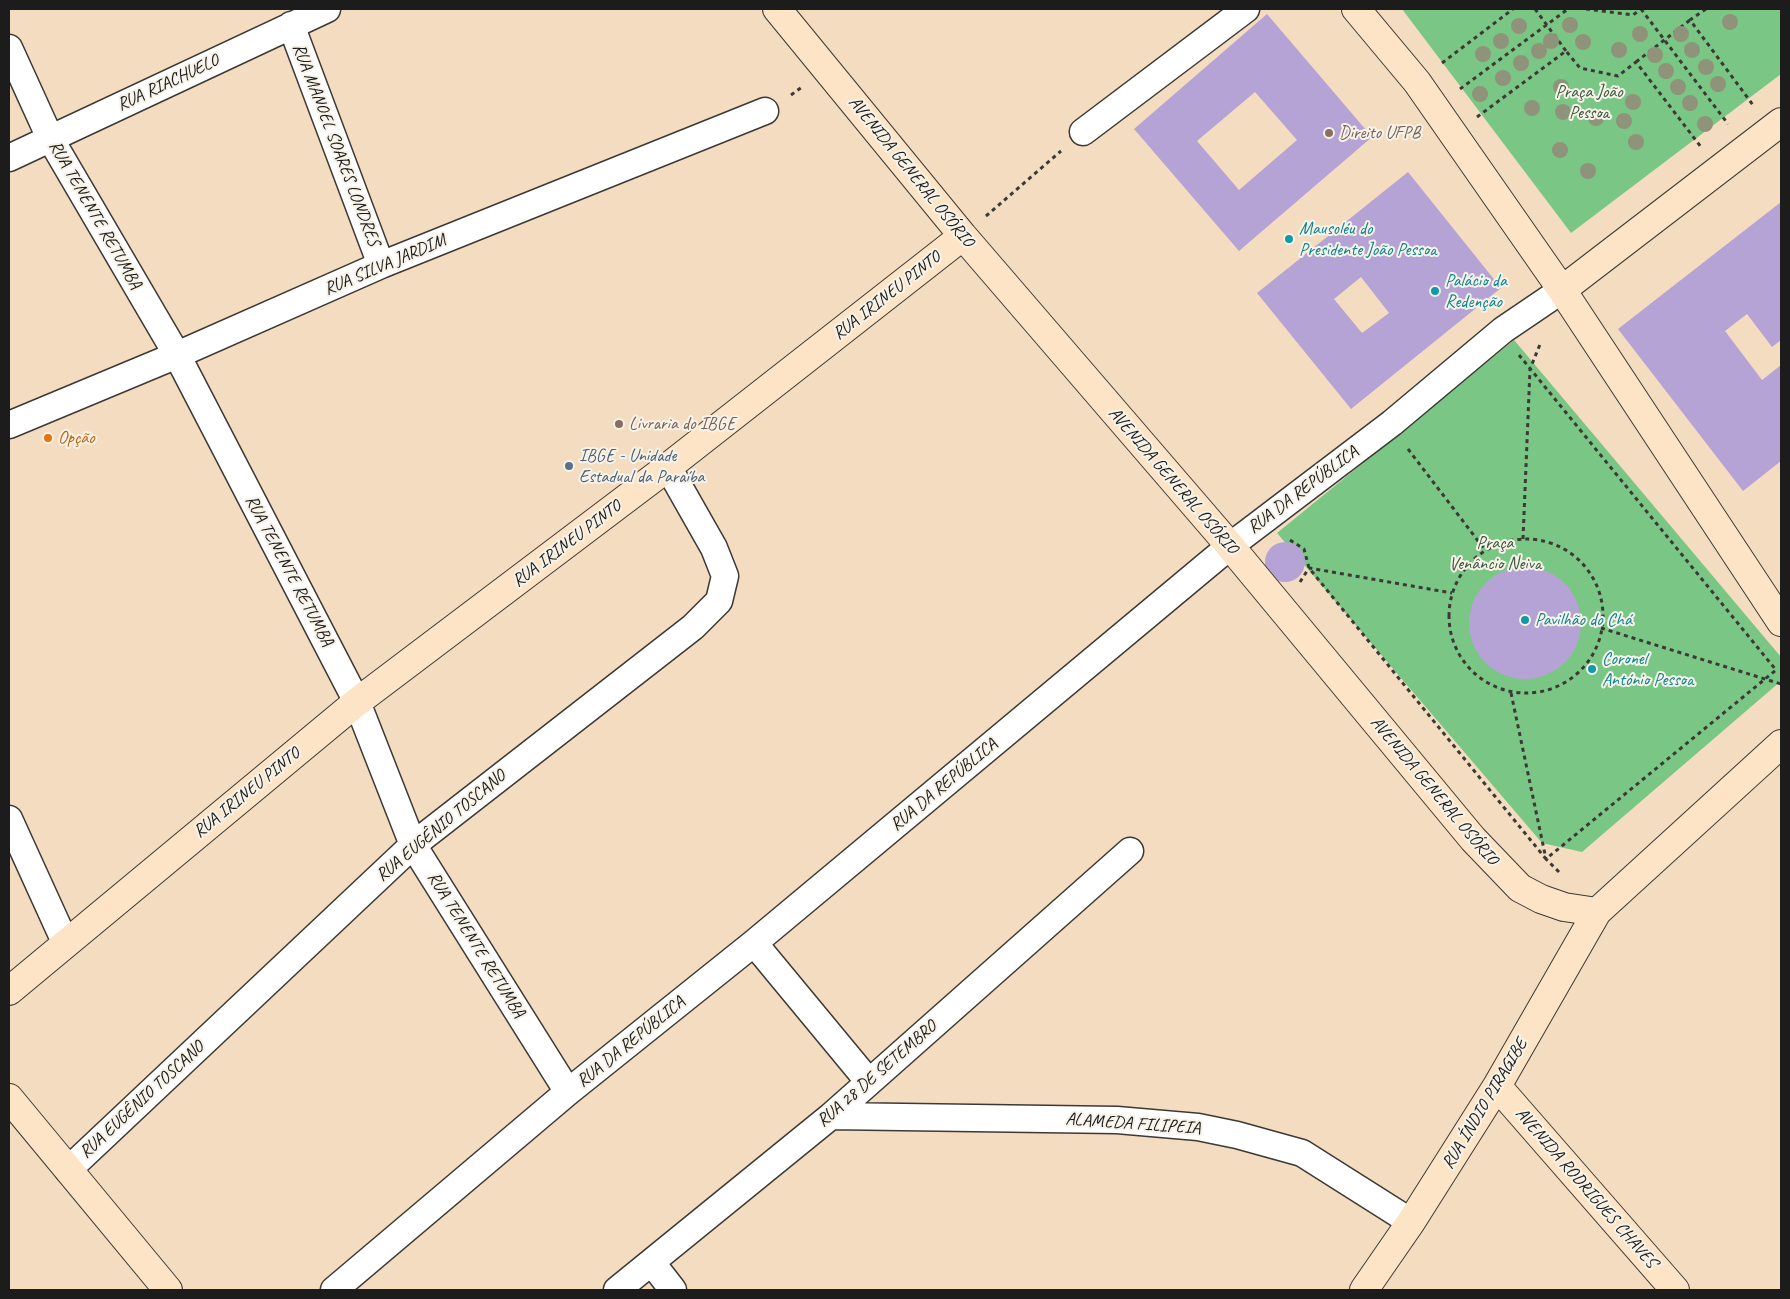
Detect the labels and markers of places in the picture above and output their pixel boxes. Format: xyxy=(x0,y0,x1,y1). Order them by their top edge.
place label: Direito UFPB xyxy=(1339,122,1420,144)
marker: Direito UFPB xyxy=(1323,127,1335,139)
place label: Mausoléu do Presidente João Pessoa xyxy=(1299,218,1436,260)
marker: Mausoléu do Presidente João Pessoa xyxy=(1283,233,1295,245)
place label: Palácio da Redenção xyxy=(1445,270,1507,312)
marker: Palácio da Redenção xyxy=(1429,285,1441,297)
place label: Livraria do IBGE xyxy=(629,413,735,435)
marker: Livraria do IBGE xyxy=(613,418,625,430)
place label: Opção xyxy=(58,427,95,449)
marker: Opção xyxy=(42,432,54,444)
place label: IBGE - Unidade Estadual da Paraíba xyxy=(579,445,704,488)
marker: IBGE - Unidade Estadual da Paraíba xyxy=(563,460,575,472)
place label: Pavilhão do Chá xyxy=(1535,609,1632,631)
marker: Pavilhão do Chá xyxy=(1519,614,1531,626)
place label: Coronel António Pessoa xyxy=(1602,648,1693,691)
marker: Coronel António Pessoa xyxy=(1586,663,1598,675)

